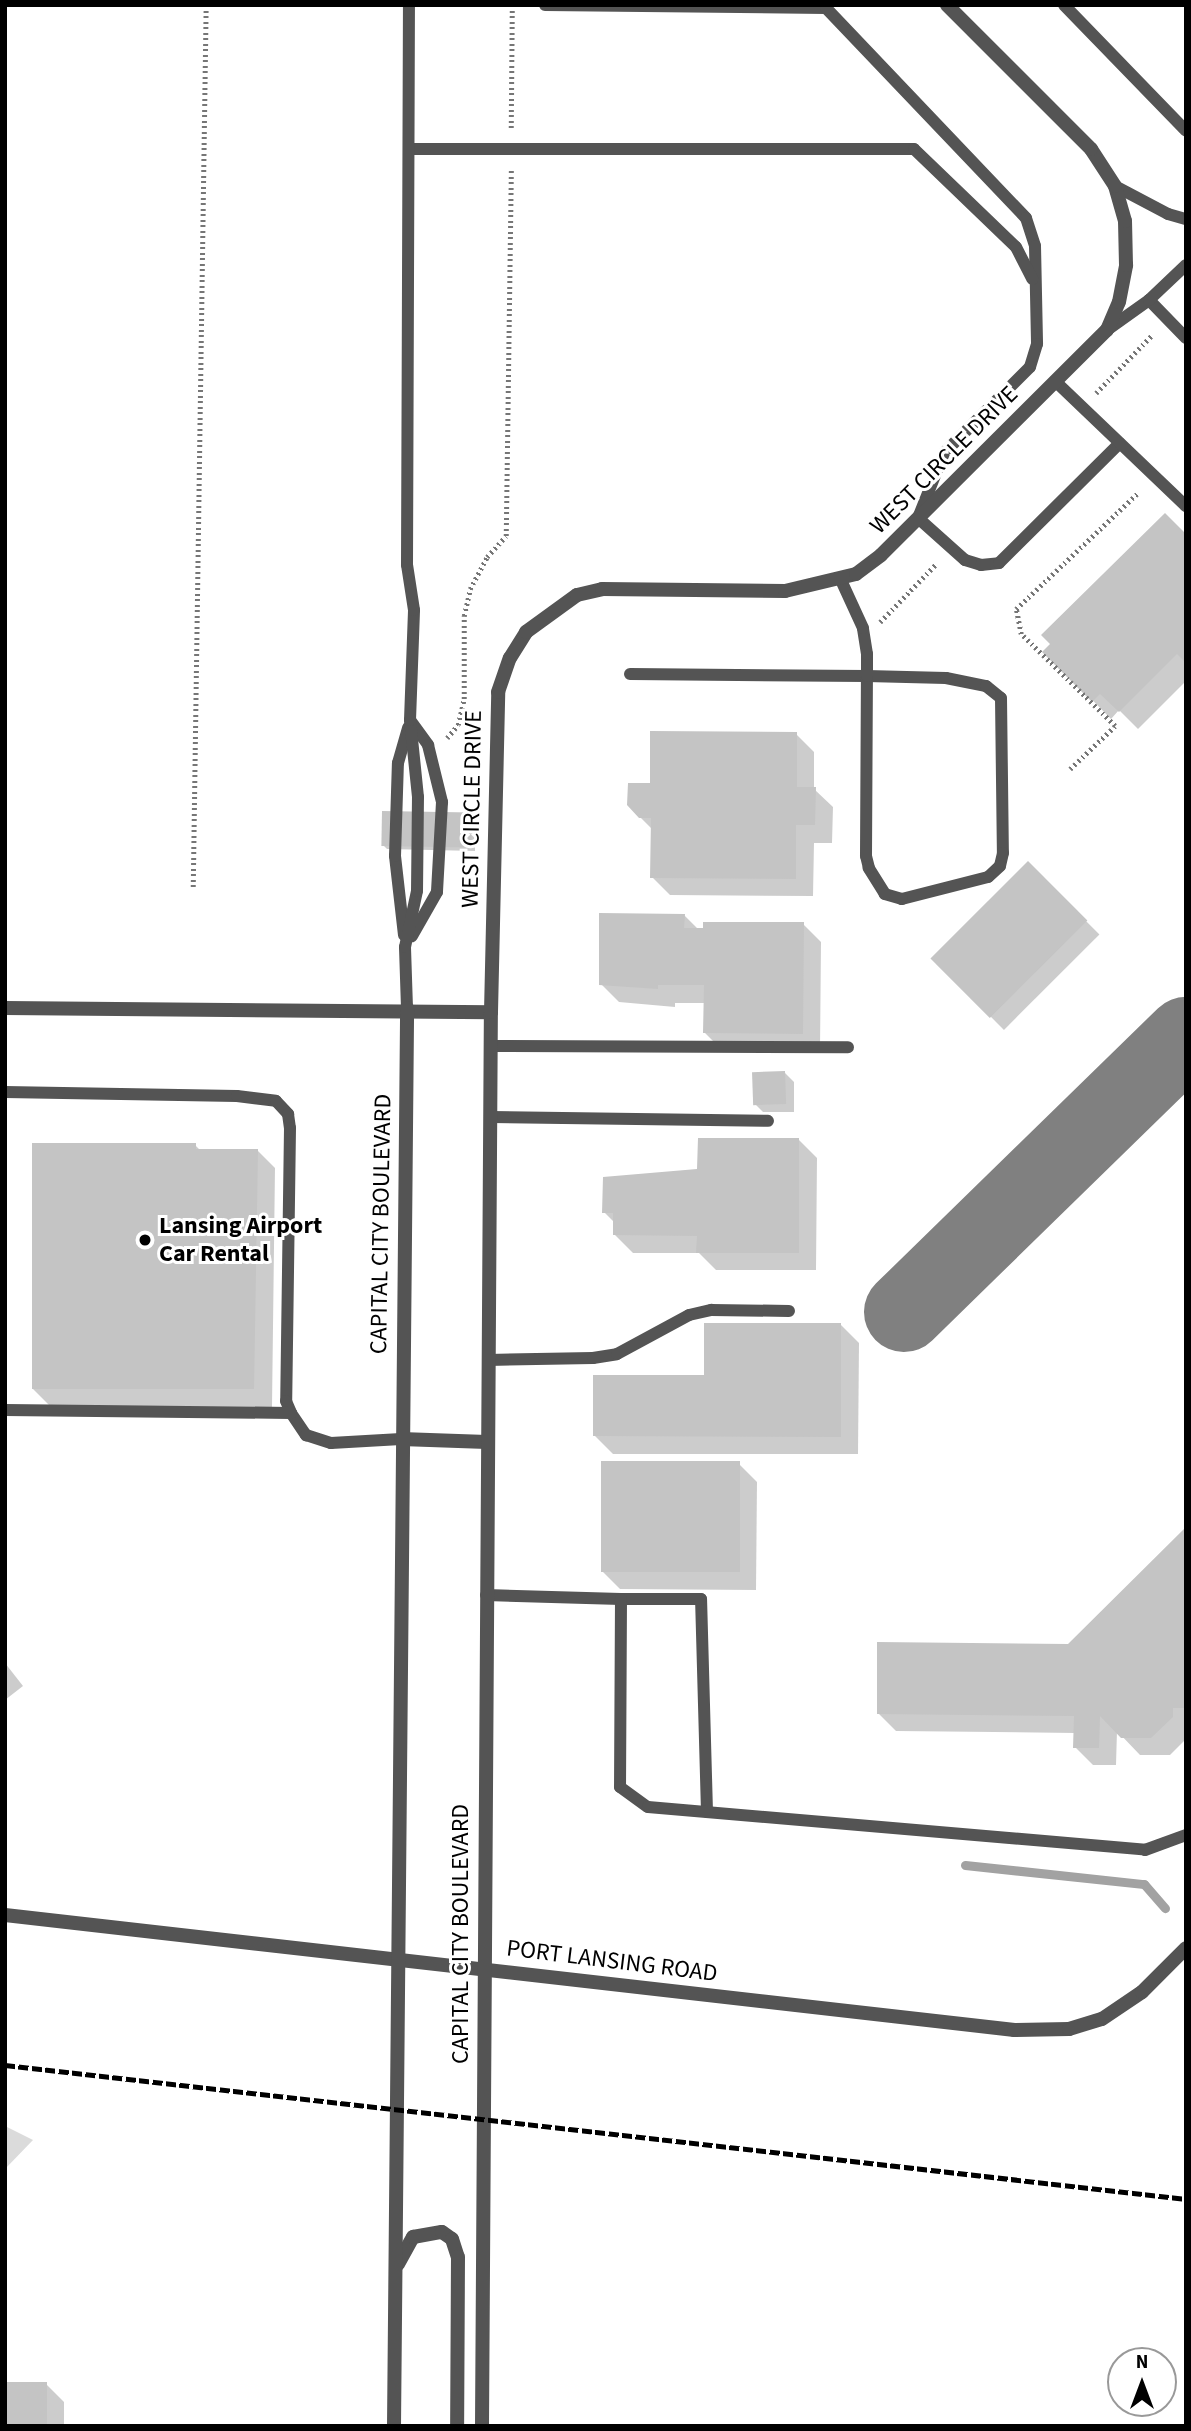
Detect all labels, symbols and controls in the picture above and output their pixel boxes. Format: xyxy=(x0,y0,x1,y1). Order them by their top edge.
street label: WEST CIRCLE DRIVE xyxy=(864,380,1024,540)
street label: WEST CIRCLE DRIVE xyxy=(456,710,488,908)
street label: CAPITAL CITY BOULEVARD xyxy=(364,1094,398,1354)
place label: Lansing Airport Car Rental xyxy=(159,1212,322,1268)
marker: Lansing Airport Car Rental xyxy=(137,1232,153,1248)
street label: CAPITAL CITY BOULEVARD xyxy=(447,1804,475,2064)
street label: PORT LANSING ROAD xyxy=(505,1934,719,1988)
north arrow xyxy=(1107,2347,1177,2417)
text: N xyxy=(1136,2349,1148,2376)

